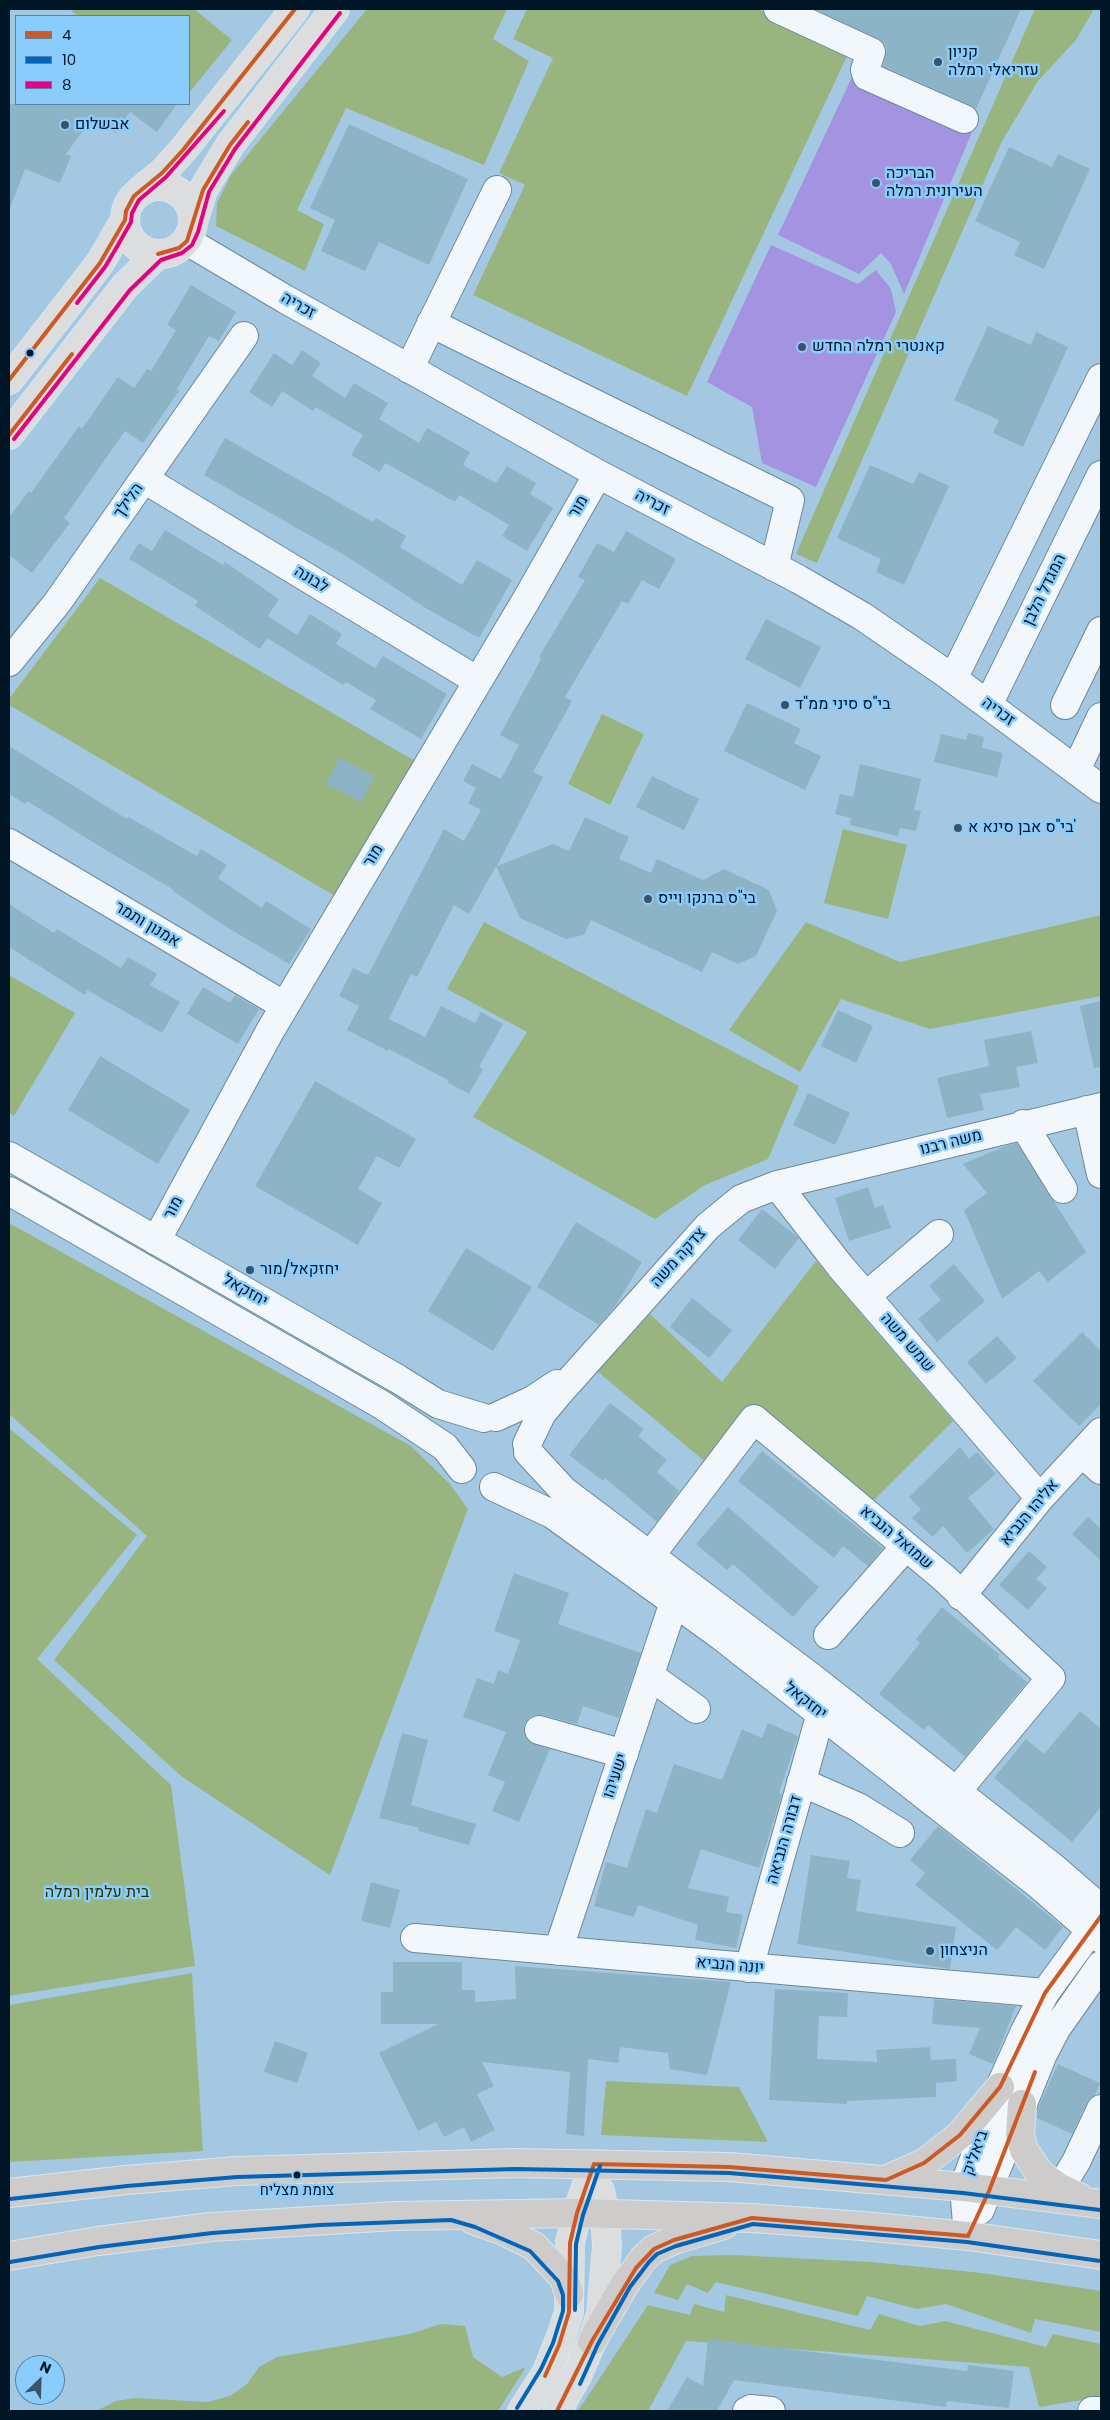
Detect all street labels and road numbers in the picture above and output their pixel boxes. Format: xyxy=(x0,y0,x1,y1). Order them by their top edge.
street label: זכריה xyxy=(277,289,319,323)
street label: הלילך xyxy=(110,480,148,522)
street label: זכריה xyxy=(631,486,673,520)
street label: מור xyxy=(565,492,593,522)
street label: המגדל הלבן xyxy=(1019,551,1071,629)
street label: לבונה xyxy=(290,562,332,598)
street label: זכריה xyxy=(978,693,1018,731)
street label: מור xyxy=(360,841,388,871)
street label: אמנון ותמר xyxy=(111,898,183,952)
street label: משה רבנו xyxy=(918,1126,984,1160)
street label: מור xyxy=(160,1193,188,1223)
street label: צדקה משה xyxy=(647,1224,711,1292)
street label: יחזקאל xyxy=(219,1271,271,1311)
street label: שמש משה xyxy=(876,1310,938,1376)
street label: אליהו הנביא xyxy=(997,1476,1063,1550)
street label: שמואל הנביא xyxy=(856,1502,936,1574)
street label: יחזקאל xyxy=(780,1678,830,1724)
street label: ישעיהו xyxy=(599,1751,633,1801)
street label: דבורה הנביאה xyxy=(763,1794,807,1886)
street label: יונה הנביא xyxy=(695,1953,765,1979)
street label: ביאליק xyxy=(959,2128,993,2178)

